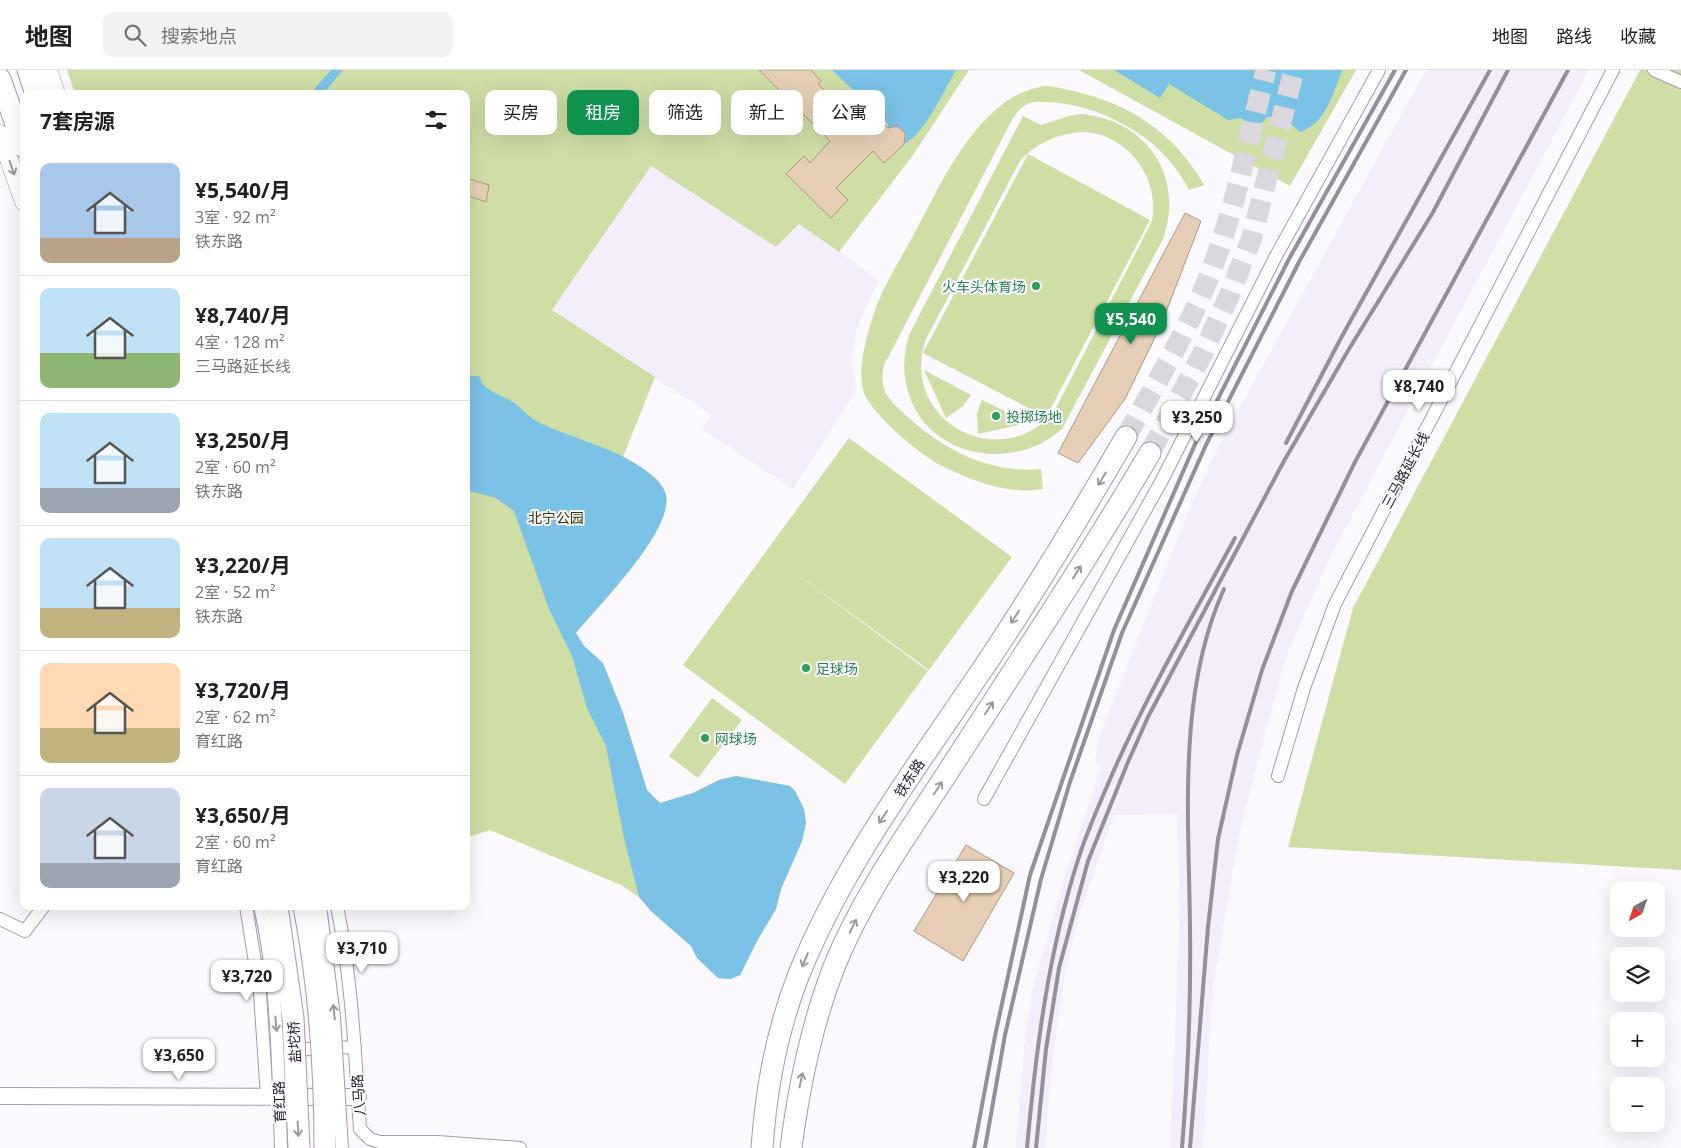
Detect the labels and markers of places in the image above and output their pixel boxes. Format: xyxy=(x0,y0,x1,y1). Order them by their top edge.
place label: 火车头体育场 xyxy=(942,277,1026,296)
marker: 火车头体育场 xyxy=(1030,280,1042,292)
pin: ¥5,540 xyxy=(1090,302,1172,345)
pin: ¥8,740 xyxy=(1378,370,1460,412)
pin: ¥3,250 xyxy=(1156,400,1238,443)
place label: 投掷场地 xyxy=(1006,407,1062,426)
marker: 投掷场地 xyxy=(990,410,1002,422)
place label: 足球场 xyxy=(816,659,858,678)
marker: 足球场 xyxy=(800,662,812,674)
place label: 网球场 xyxy=(715,729,757,748)
marker: 网球场 xyxy=(699,732,711,744)
pin: ¥3,220 xyxy=(923,860,1005,903)
pin: ¥3,710 xyxy=(321,932,403,974)
pin: ¥3,720 xyxy=(206,960,288,1002)
pin: ¥3,650 xyxy=(138,1038,220,1081)

